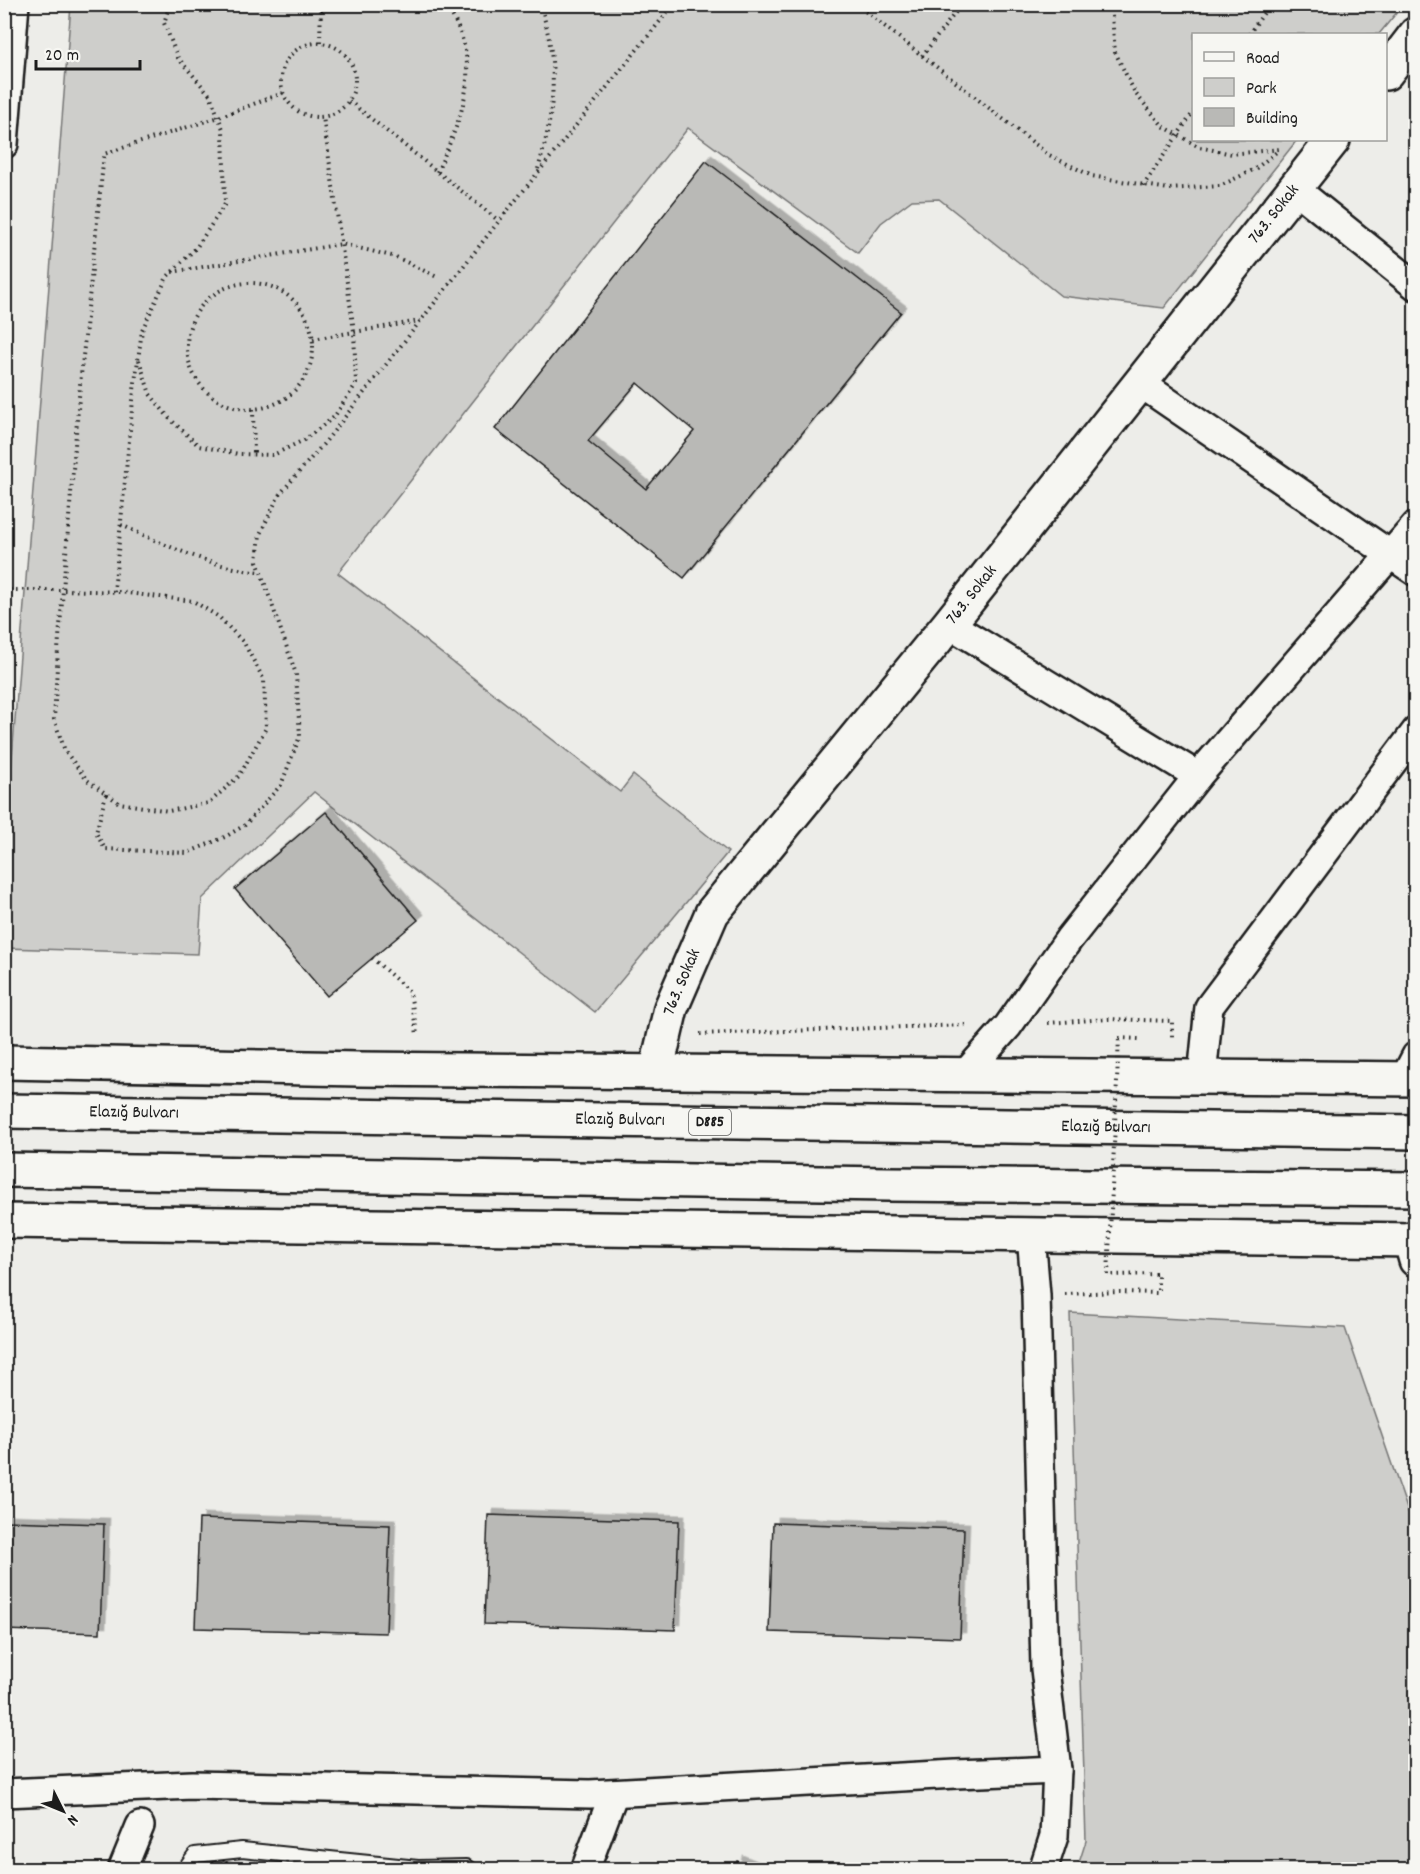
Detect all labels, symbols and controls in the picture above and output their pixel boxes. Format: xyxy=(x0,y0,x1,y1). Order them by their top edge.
scale bar xyxy=(36,33,140,71)
legend xyxy=(1192,33,1387,141)
text: 20 m xyxy=(45,44,79,69)
text: Road xyxy=(1246,47,1280,72)
text: Park xyxy=(1246,77,1277,102)
text: Building xyxy=(1246,107,1298,132)
street label: 763. Sokak xyxy=(1243,179,1306,249)
street label: 763. Sokak xyxy=(940,560,1004,630)
street label: 763. Sokak xyxy=(657,945,708,1017)
street label: Elazığ Bulvarı xyxy=(89,1100,179,1126)
street label: Elazığ Bulvarı xyxy=(575,1107,665,1133)
road number: D885 xyxy=(689,1109,731,1135)
street label: Elazığ Bulvarı xyxy=(1061,1114,1151,1141)
north arrow xyxy=(33,1781,93,1841)
text: N xyxy=(61,1809,83,1830)

